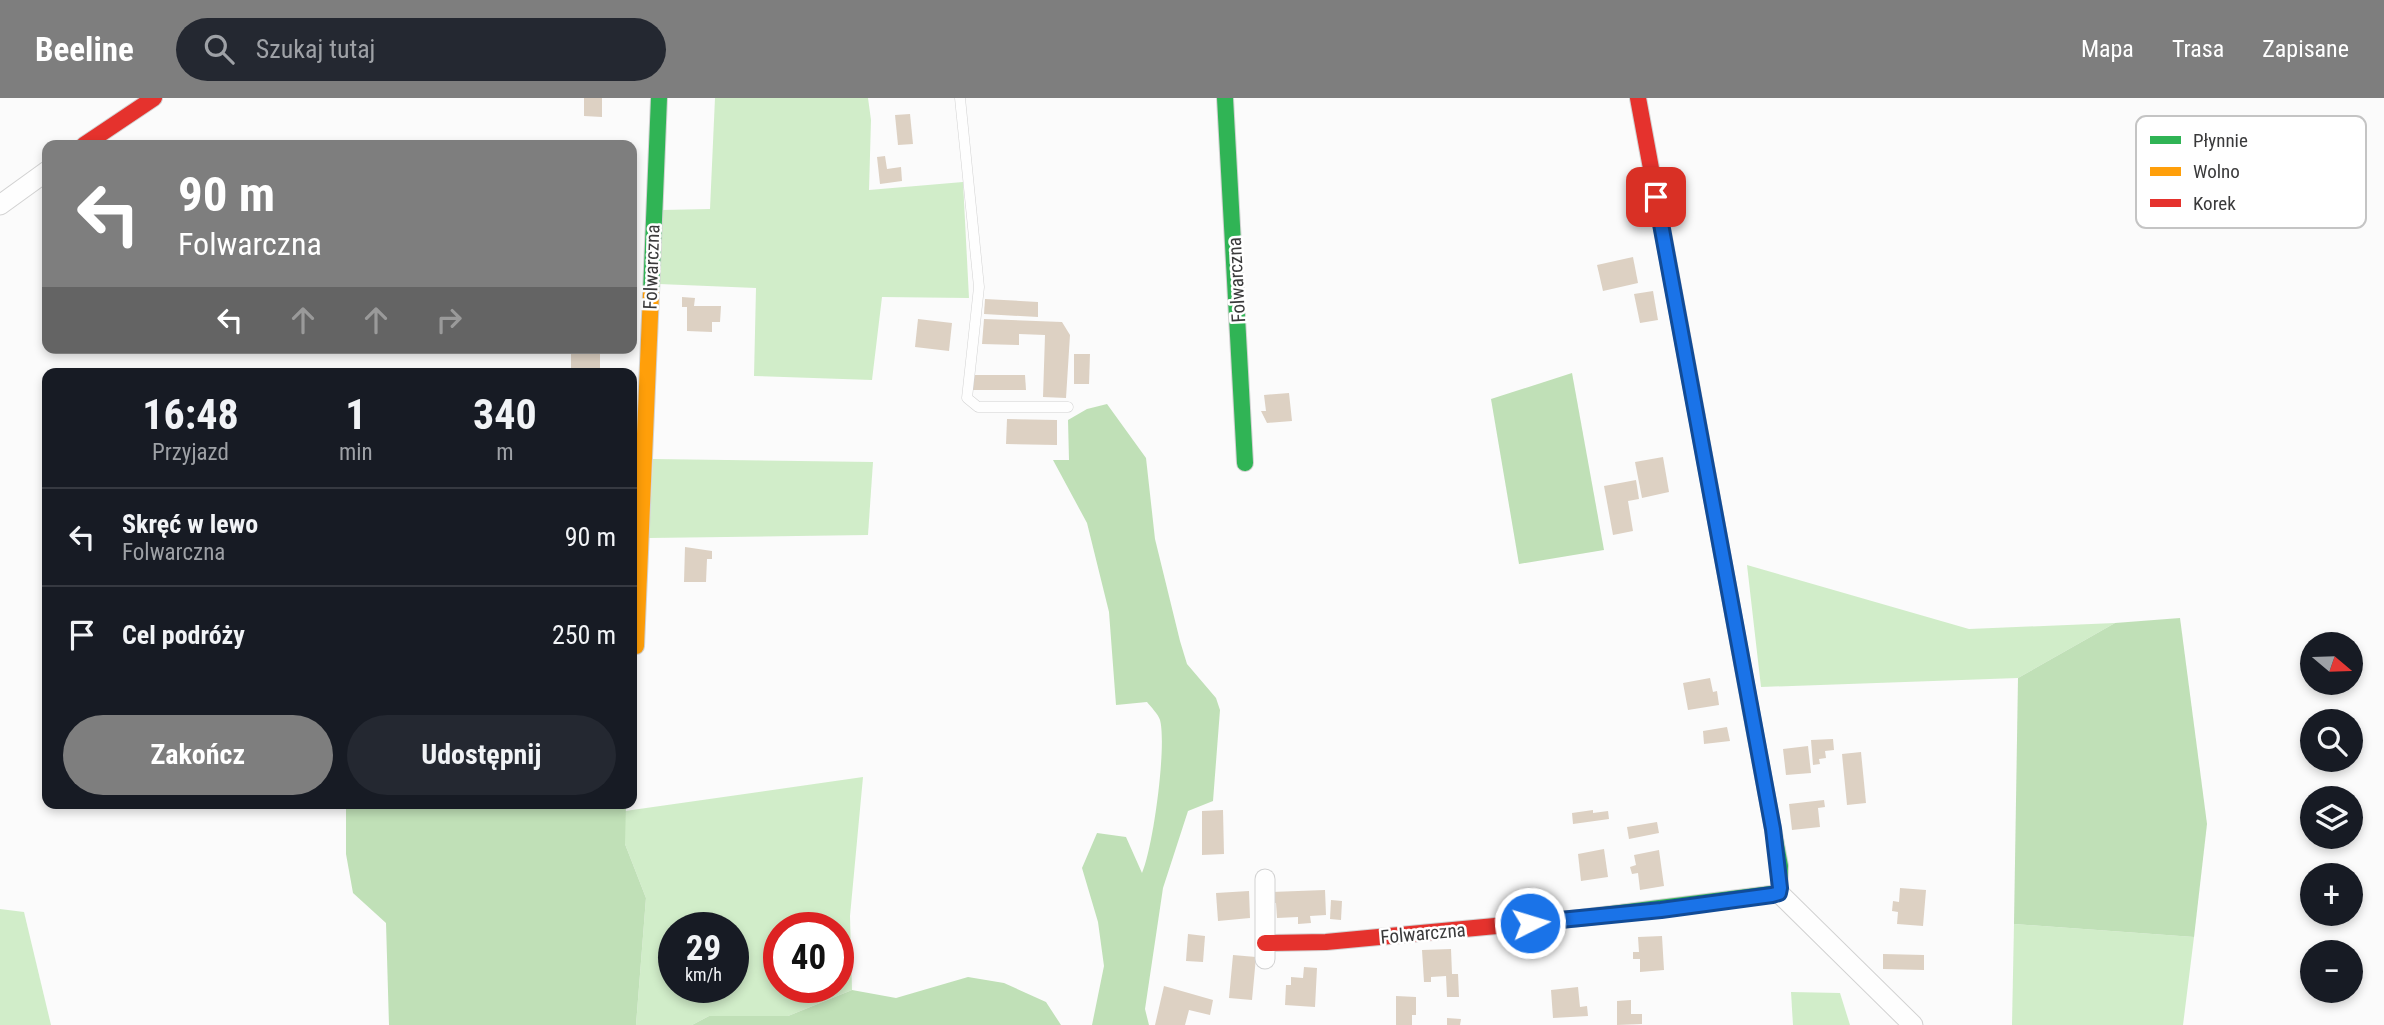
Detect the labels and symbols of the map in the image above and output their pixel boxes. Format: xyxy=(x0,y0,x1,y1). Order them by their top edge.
legend xyxy=(2136,116,2366,228)
text: Płynnie xyxy=(2193,129,2248,152)
text: Wolno xyxy=(2193,160,2240,183)
pin xyxy=(1626,167,1686,227)
text: Korek xyxy=(2193,192,2236,215)
street label: Folwarczna xyxy=(639,224,664,310)
street label: Folwarczna xyxy=(1223,237,1250,323)
north arrow xyxy=(2300,632,2362,695)
position arrow xyxy=(1493,886,1567,960)
speed limit sign: 40 xyxy=(763,912,854,1003)
street label: Folwarczna xyxy=(1380,918,1467,949)

